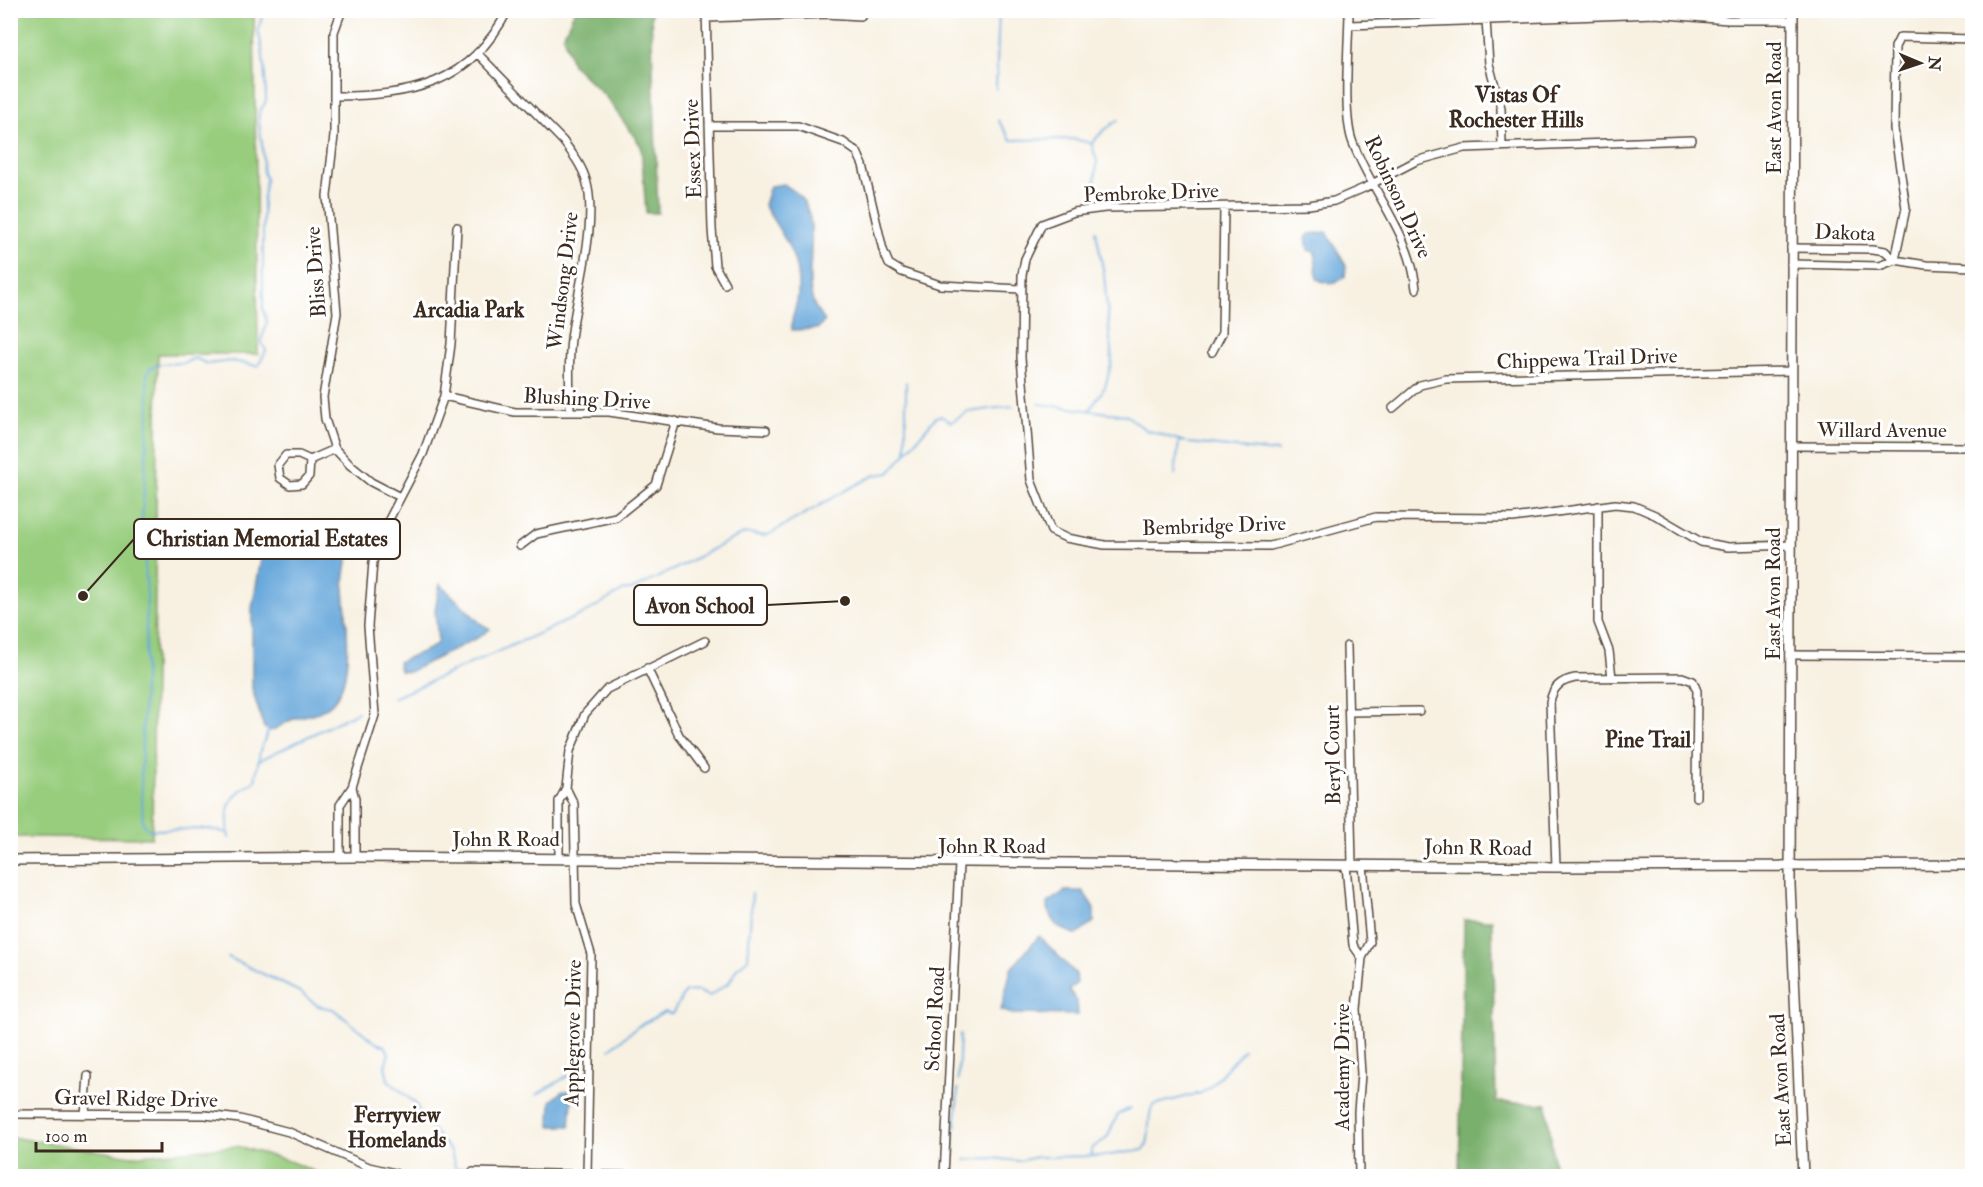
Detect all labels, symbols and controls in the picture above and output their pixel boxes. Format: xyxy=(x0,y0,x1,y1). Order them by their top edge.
north arrow xyxy=(1890,33,1950,93)
street label: East Avon Road xyxy=(1761,41,1788,175)
text: N xyxy=(1924,55,1944,72)
district label: Vistas Of Rochester Hills xyxy=(1448,81,1584,134)
street label: Essex Drive xyxy=(678,98,708,200)
street label: Robinson Drive xyxy=(1358,131,1438,263)
street label: Pembroke Drive xyxy=(1083,177,1220,209)
street label: Windsong Drive xyxy=(541,210,585,353)
street label: Dakota xyxy=(1814,218,1876,248)
street label: Bliss Drive xyxy=(299,225,333,319)
district label: Arcadia Park xyxy=(413,296,525,324)
street label: Chippewa Trail Drive xyxy=(1496,342,1678,376)
street label: Blushing Drive xyxy=(523,382,651,416)
street label: Willard Avenue xyxy=(1816,417,1947,444)
street label: Bembridge Drive xyxy=(1141,510,1287,542)
callout: Christian Memorial Estates xyxy=(134,519,400,559)
text: Christian Memorial Estates xyxy=(146,525,388,553)
street label: East Avon Road xyxy=(1760,527,1787,661)
callout: Avon School xyxy=(634,585,767,625)
text: Avon School xyxy=(645,592,755,620)
street label: Beryl Court xyxy=(1319,704,1347,805)
district label: Pine Trail xyxy=(1605,726,1692,754)
street label: John R Road xyxy=(451,826,561,853)
street label: John R Road xyxy=(937,833,1047,860)
street label: John R Road xyxy=(1423,834,1533,862)
street label: Applegrove Drive xyxy=(558,959,588,1108)
street label: School Road xyxy=(919,965,951,1072)
street label: Academy Drive xyxy=(1329,1003,1356,1132)
street label: East Avon Road xyxy=(1764,1012,1798,1147)
street label: Gravel Ridge Drive xyxy=(54,1084,218,1114)
district label: Ferryview Homelands xyxy=(348,1101,447,1154)
scale bar xyxy=(36,1115,162,1153)
text: 100 m xyxy=(45,1125,88,1148)

